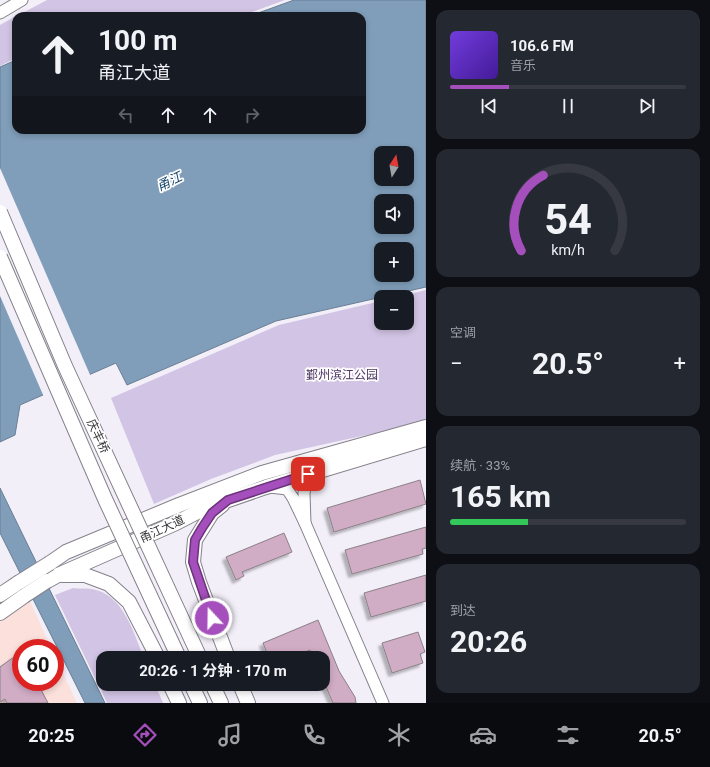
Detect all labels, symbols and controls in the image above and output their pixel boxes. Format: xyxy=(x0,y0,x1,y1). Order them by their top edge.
text: 100 m xyxy=(98,24,177,57)
icon: ahead xyxy=(32,28,84,80)
text: 106.6 FM xyxy=(510,37,574,55)
text: 音乐 xyxy=(510,58,536,73)
text: 甬江大道 xyxy=(98,62,170,83)
icon: previous xyxy=(478,95,500,117)
icon: pause xyxy=(557,95,579,117)
icon: next xyxy=(636,95,658,117)
icon: left xyxy=(115,104,137,126)
icon: ahead xyxy=(157,104,179,126)
icon: ahead xyxy=(199,104,221,126)
icon: right xyxy=(241,104,263,126)
north arrow xyxy=(374,146,414,186)
map controls xyxy=(374,146,414,330)
water label: 甬江 xyxy=(154,168,186,194)
button: sound xyxy=(374,194,414,234)
text: 54 xyxy=(544,195,592,244)
text: km/h xyxy=(551,241,585,257)
button: + xyxy=(374,242,414,282)
button: − xyxy=(374,290,414,330)
text: 空调 xyxy=(450,325,476,340)
text: 20.5° xyxy=(532,346,604,381)
text: − xyxy=(450,351,463,376)
text: + xyxy=(674,351,686,376)
park label: 鄞州滨江公园 xyxy=(306,368,378,382)
street label: 庆丰桥 xyxy=(84,417,112,455)
pin xyxy=(291,457,325,491)
text: 续航 · 33% xyxy=(450,458,510,473)
icon: arrive xyxy=(297,463,319,485)
text: 165 km xyxy=(450,479,551,514)
street label: 甬江大道 xyxy=(137,513,187,545)
position arrow xyxy=(191,597,233,639)
text: 到达 xyxy=(450,603,476,618)
text: 20:26 xyxy=(450,624,527,659)
speed limit sign: 60 xyxy=(12,639,64,691)
text: 20:26 · 1 分钟 · 170 m xyxy=(139,662,287,680)
icon: directions xyxy=(131,721,159,749)
icon: music xyxy=(216,721,244,749)
icon: phone xyxy=(300,721,328,749)
icon: climate xyxy=(385,721,413,749)
icon: car xyxy=(469,721,497,749)
icon: filters xyxy=(554,721,582,749)
text: 20:25 xyxy=(28,725,75,746)
text: 20.5° xyxy=(638,725,682,746)

